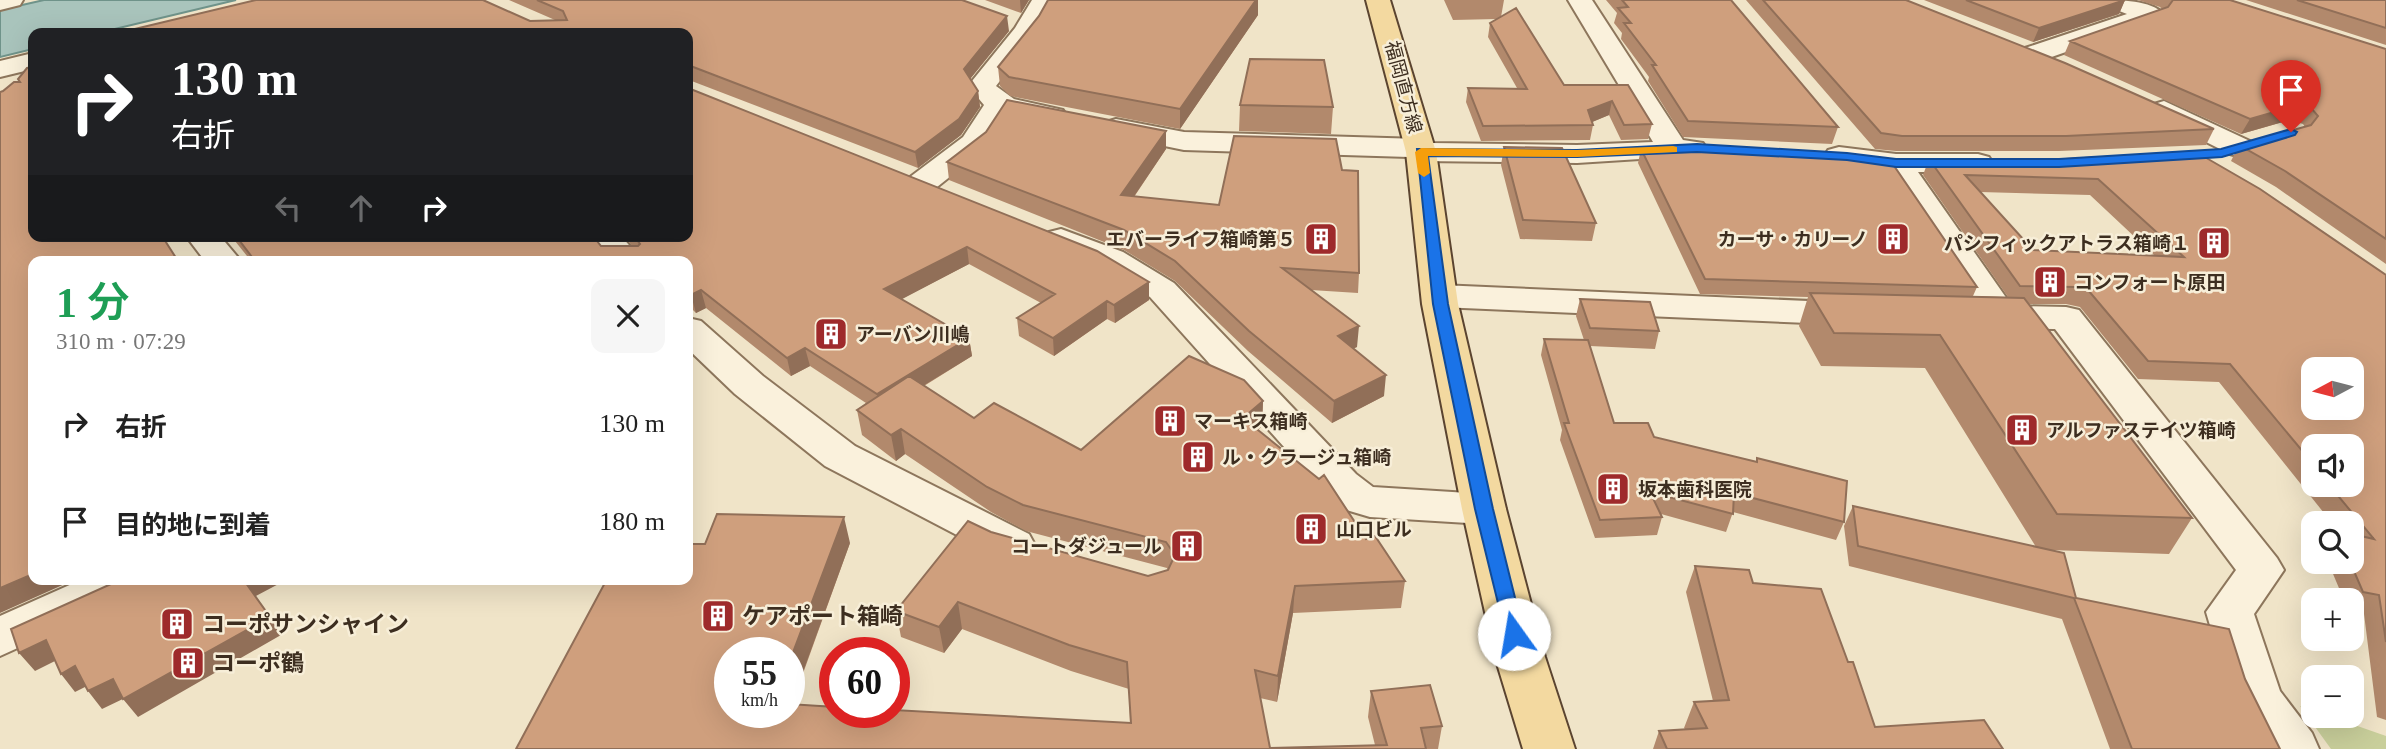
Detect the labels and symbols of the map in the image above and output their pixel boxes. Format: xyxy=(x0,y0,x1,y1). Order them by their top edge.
street label: 福岡直方線 xyxy=(1381,39,1426,136)
pin xyxy=(2261,60,2321,132)
building icon: エバーライフ箱崎第５ xyxy=(1302,220,1340,258)
building icon: カーサ・カリーノ xyxy=(1874,220,1912,258)
building icon: パシフィックアトラス箱崎１ xyxy=(2195,224,2233,262)
place label: エバーライフ箱崎第５ xyxy=(1106,229,1296,250)
place label: カーサ・カリーノ xyxy=(1718,229,1868,250)
place label: パシフィックアトラス箱崎１ xyxy=(1944,233,2190,254)
building icon: コンフォート原田 xyxy=(2031,263,2069,301)
place label: コンフォート原田 xyxy=(2074,272,2225,293)
building icon: アーバン川嶋 xyxy=(812,315,850,353)
place label: アーバン川嶋 xyxy=(856,324,970,345)
north arrow xyxy=(2301,357,2364,420)
building icon: マーキス箱崎 xyxy=(1151,402,1189,440)
place label: マーキス箱崎 xyxy=(1194,411,1307,432)
building icon: アルファステイツ箱崎 xyxy=(2003,411,2041,449)
place label: アルファステイツ箱崎 xyxy=(2046,420,2236,441)
building icon: ル・クラージュ箱崎 xyxy=(1179,438,1217,476)
place label: ル・クラージュ箱崎 xyxy=(1222,447,1391,468)
building icon: 坂本歯科医院 xyxy=(1594,470,1632,508)
place label: 坂本歯科医院 xyxy=(1638,479,1752,500)
building icon: 山口ビル xyxy=(1292,510,1330,548)
place label: 山口ビル xyxy=(1336,519,1412,540)
building icon: コートダジュール xyxy=(1168,527,1206,565)
place label: コートダジュール xyxy=(1011,536,1162,557)
building icon: ケアポート箱崎 xyxy=(699,597,737,635)
position arrow xyxy=(1477,597,1551,671)
place label: ケアポート箱崎 xyxy=(742,604,903,629)
building icon: コーポサンシャイン xyxy=(158,605,196,643)
place label: コーポサンシャイン xyxy=(202,612,409,637)
speed limit sign: 60 xyxy=(819,637,910,728)
building icon: コーポ鶴 xyxy=(169,644,207,682)
place label: コーポ鶴 xyxy=(212,651,304,676)

